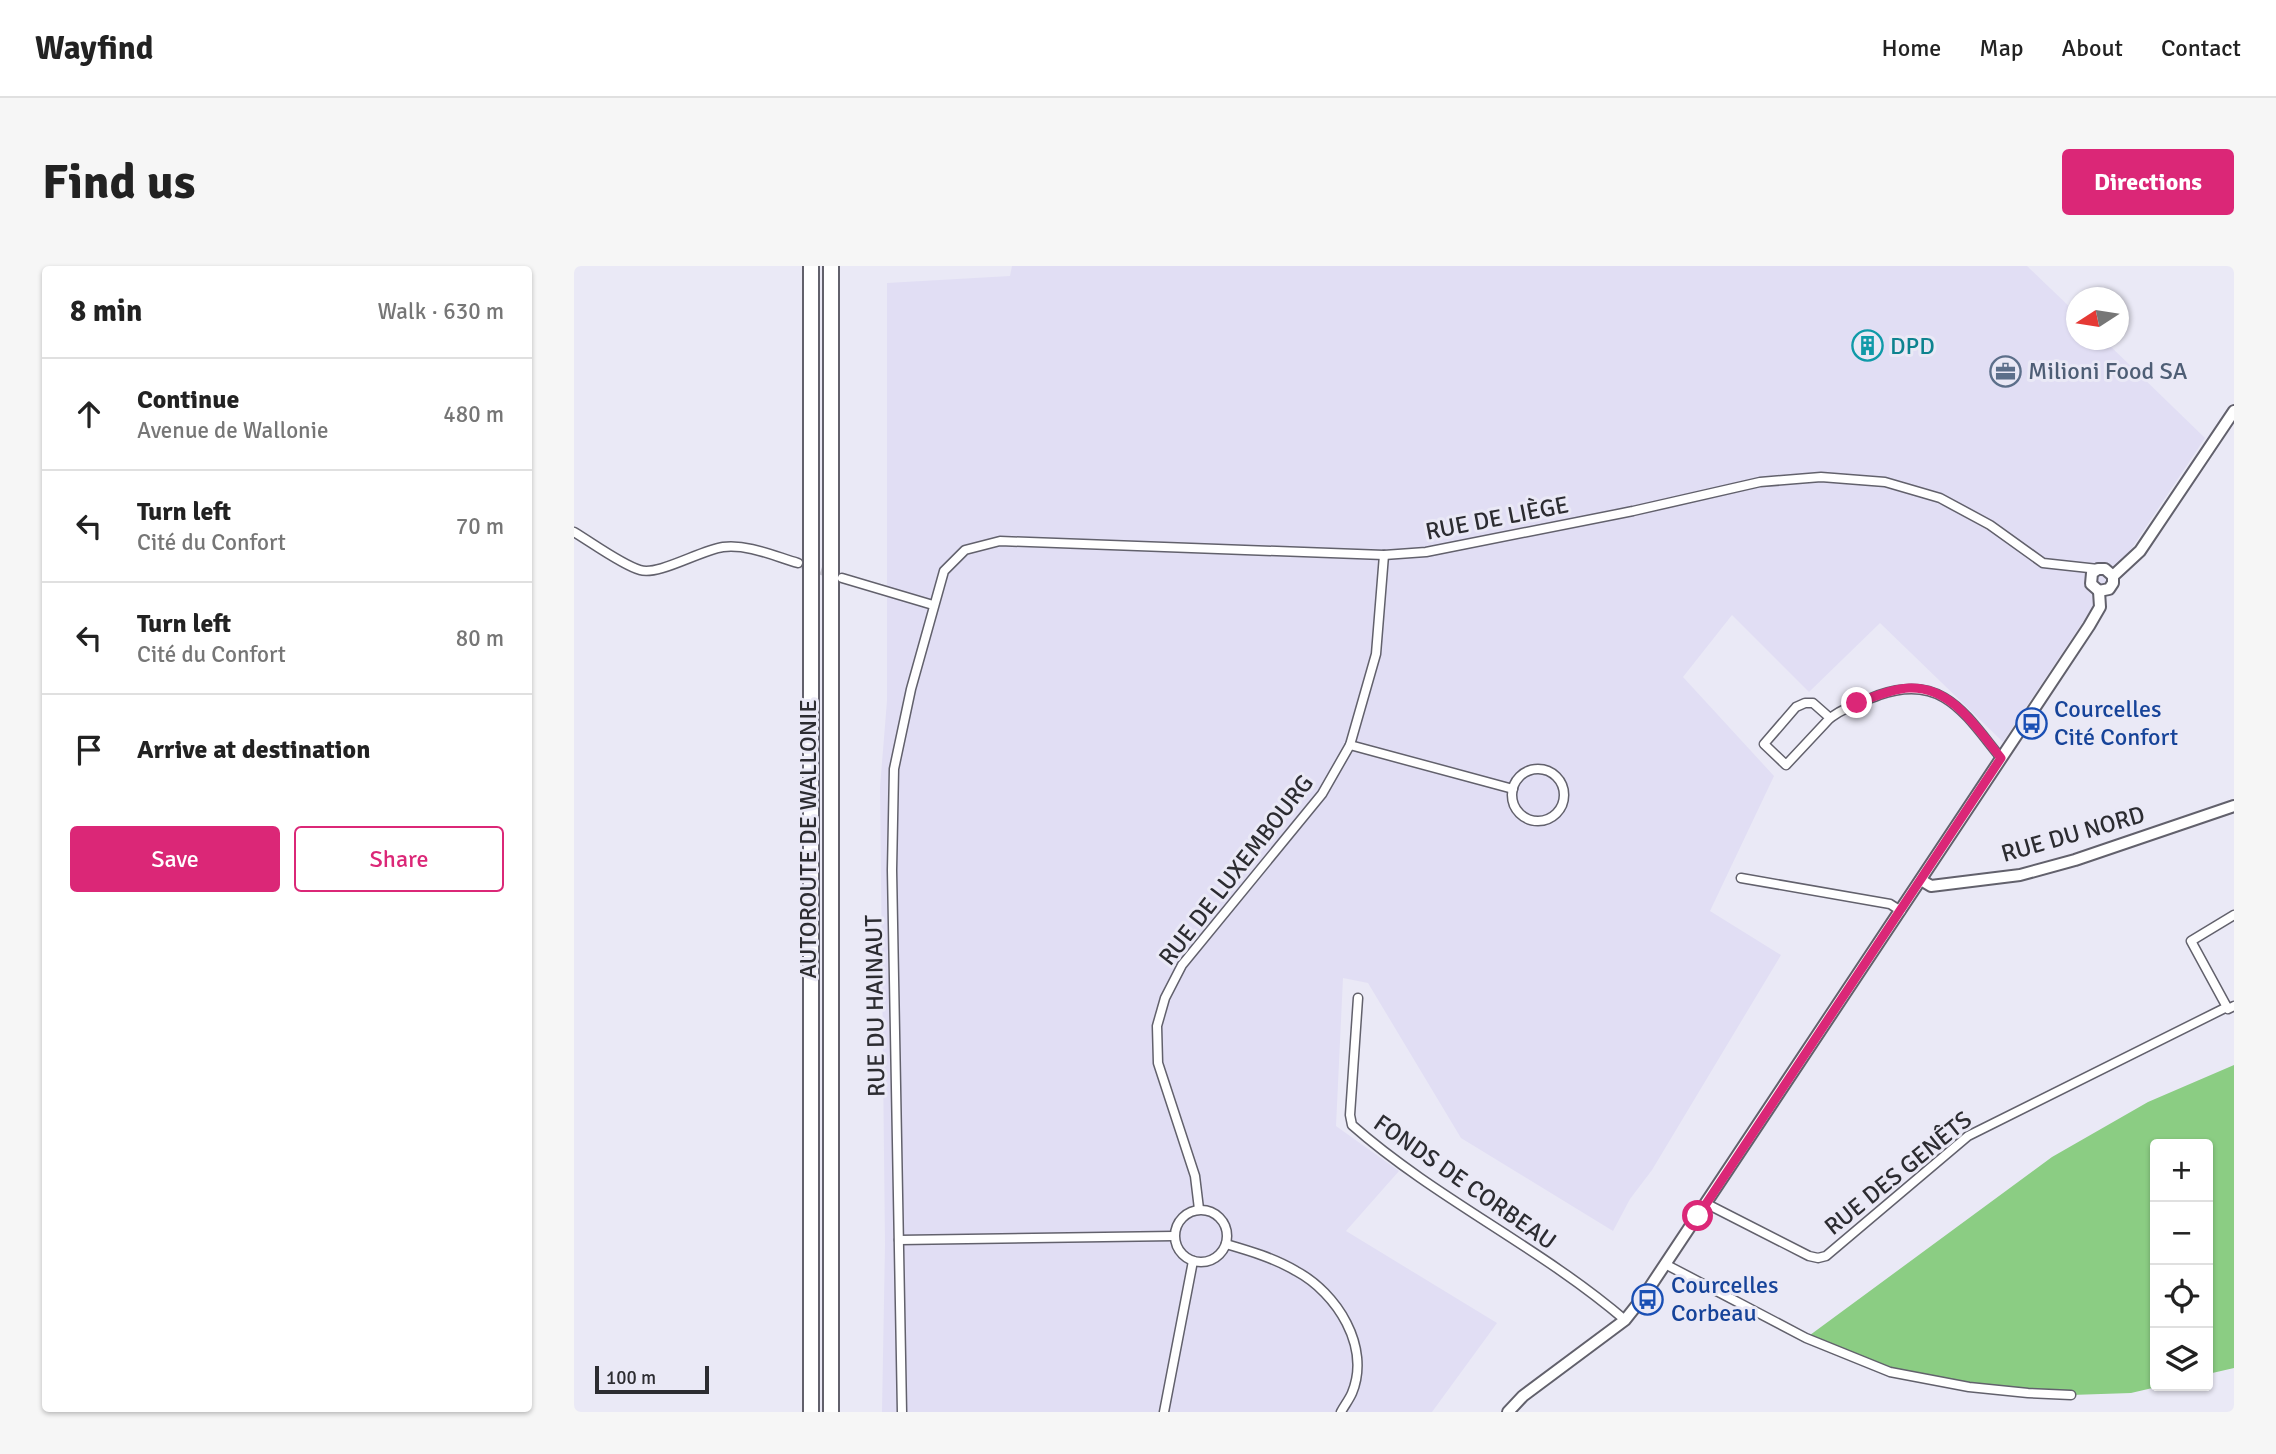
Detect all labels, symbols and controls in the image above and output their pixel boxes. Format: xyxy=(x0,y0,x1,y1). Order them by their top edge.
text: Wayfind xyxy=(35,28,154,69)
text: Home xyxy=(1881,33,1941,63)
text: Map xyxy=(1979,33,2024,63)
text: About xyxy=(2062,33,2123,63)
text: Contact xyxy=(2161,33,2241,63)
button: Directions xyxy=(2062,149,2234,215)
text: Find us xyxy=(42,152,195,212)
north arrow xyxy=(2066,287,2129,350)
text: 8 min xyxy=(70,293,142,330)
text: Walk · 630 m xyxy=(378,297,504,326)
building icon: DPD xyxy=(1850,329,1884,363)
place label: DPD xyxy=(1890,331,1935,361)
office icon: Milioni Food SA xyxy=(1988,354,2022,388)
place label: Milioni Food SA xyxy=(2028,356,2188,386)
text: Continue xyxy=(137,384,239,416)
icon: ahead xyxy=(70,395,108,433)
text: 480 m xyxy=(443,400,504,429)
text: Avenue de Wallonie xyxy=(137,416,328,445)
street label: RUE DE LIÈGE xyxy=(1423,489,1571,547)
text: Turn left xyxy=(137,496,231,528)
icon: left xyxy=(70,507,108,545)
text: 70 m xyxy=(456,512,504,541)
text: Cité du Confort xyxy=(137,528,286,557)
text: Turn left xyxy=(137,608,231,640)
icon: left xyxy=(70,619,108,657)
text: 80 m xyxy=(456,624,504,653)
text: Cité du Confort xyxy=(137,640,286,669)
route end xyxy=(1841,687,1872,718)
place label: Courcelles Cité Confort xyxy=(2054,694,2178,752)
street label: AUTOROUTE DE WALLONIE xyxy=(793,699,823,979)
bus stop icon: Courcelles Cité Confort xyxy=(2014,706,2048,740)
icon: arrive xyxy=(70,731,108,769)
text: Arrive at destination xyxy=(137,734,370,766)
street label: RUE DE LUXEMBOURG xyxy=(1152,769,1320,971)
street label: RUE DU NORD xyxy=(1998,799,2148,869)
button: Save xyxy=(70,826,280,892)
button: Share xyxy=(294,826,504,892)
street label: RUE DU HAINAUT xyxy=(858,914,892,1097)
street label: RUE DES GENÊTS xyxy=(1818,1104,1978,1242)
street label: FONDS DE CORBEAU xyxy=(1368,1108,1562,1256)
map controls xyxy=(2150,1139,2213,1391)
button: + xyxy=(2150,1139,2213,1202)
route start xyxy=(1682,1200,1713,1231)
button: − xyxy=(2150,1202,2213,1265)
button: locate xyxy=(2150,1265,2213,1328)
place label: Courcelles Corbeau xyxy=(1671,1270,1779,1328)
bus stop icon: Courcelles Corbeau xyxy=(1631,1282,1665,1316)
button: layers xyxy=(2150,1328,2213,1391)
scale bar xyxy=(595,1363,709,1395)
text: 100 m xyxy=(606,1366,656,1390)

